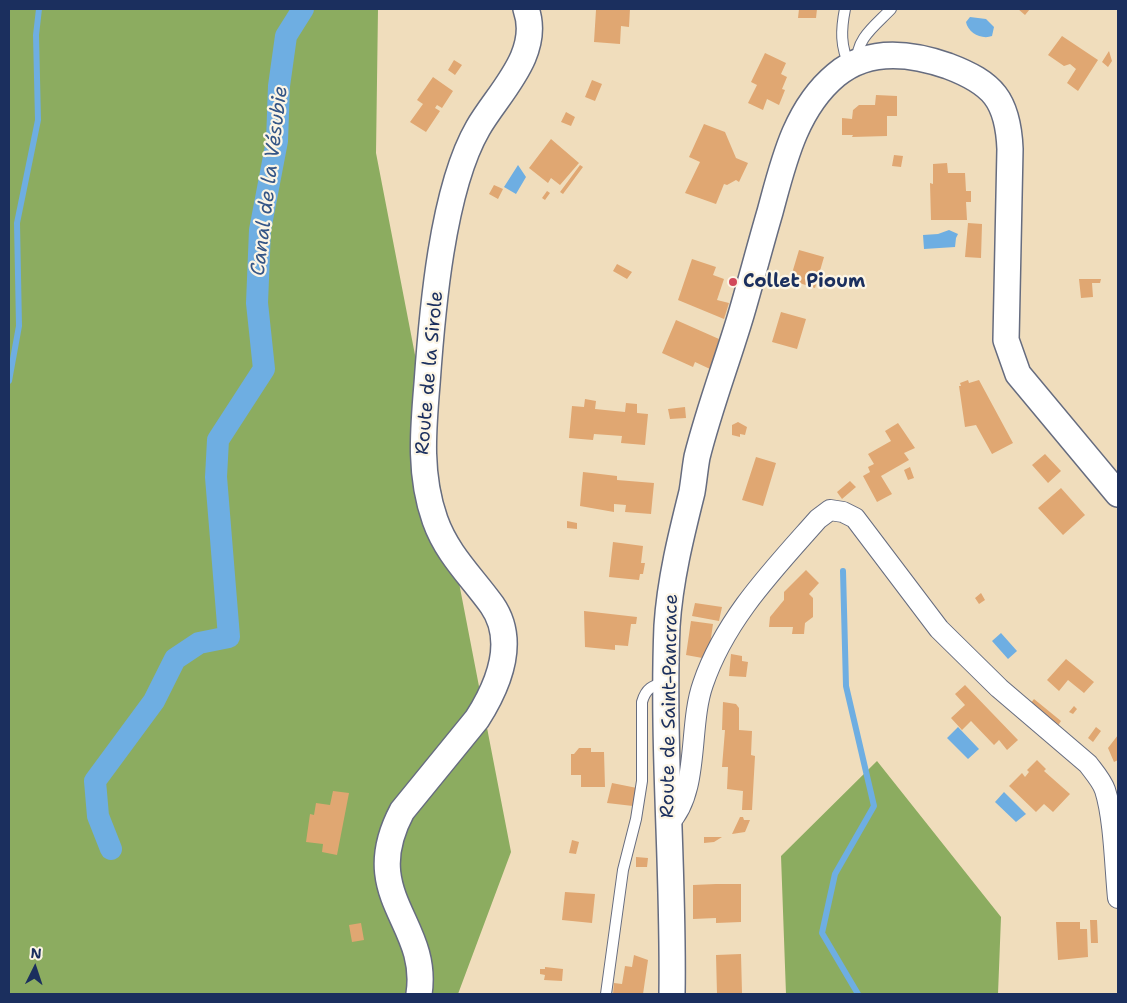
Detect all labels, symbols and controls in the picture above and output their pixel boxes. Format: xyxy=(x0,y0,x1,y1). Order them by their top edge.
water label: Canal de la Vésubie xyxy=(246,85,294,277)
place label: Collet Pioum xyxy=(743,271,865,293)
marker: Collet Pioum xyxy=(727,276,739,288)
street label: Route de la Sirole xyxy=(411,290,449,456)
street label: Route de Saint-Pancrace xyxy=(657,594,683,818)
north arrow xyxy=(10,943,60,993)
text: N xyxy=(30,944,42,962)

